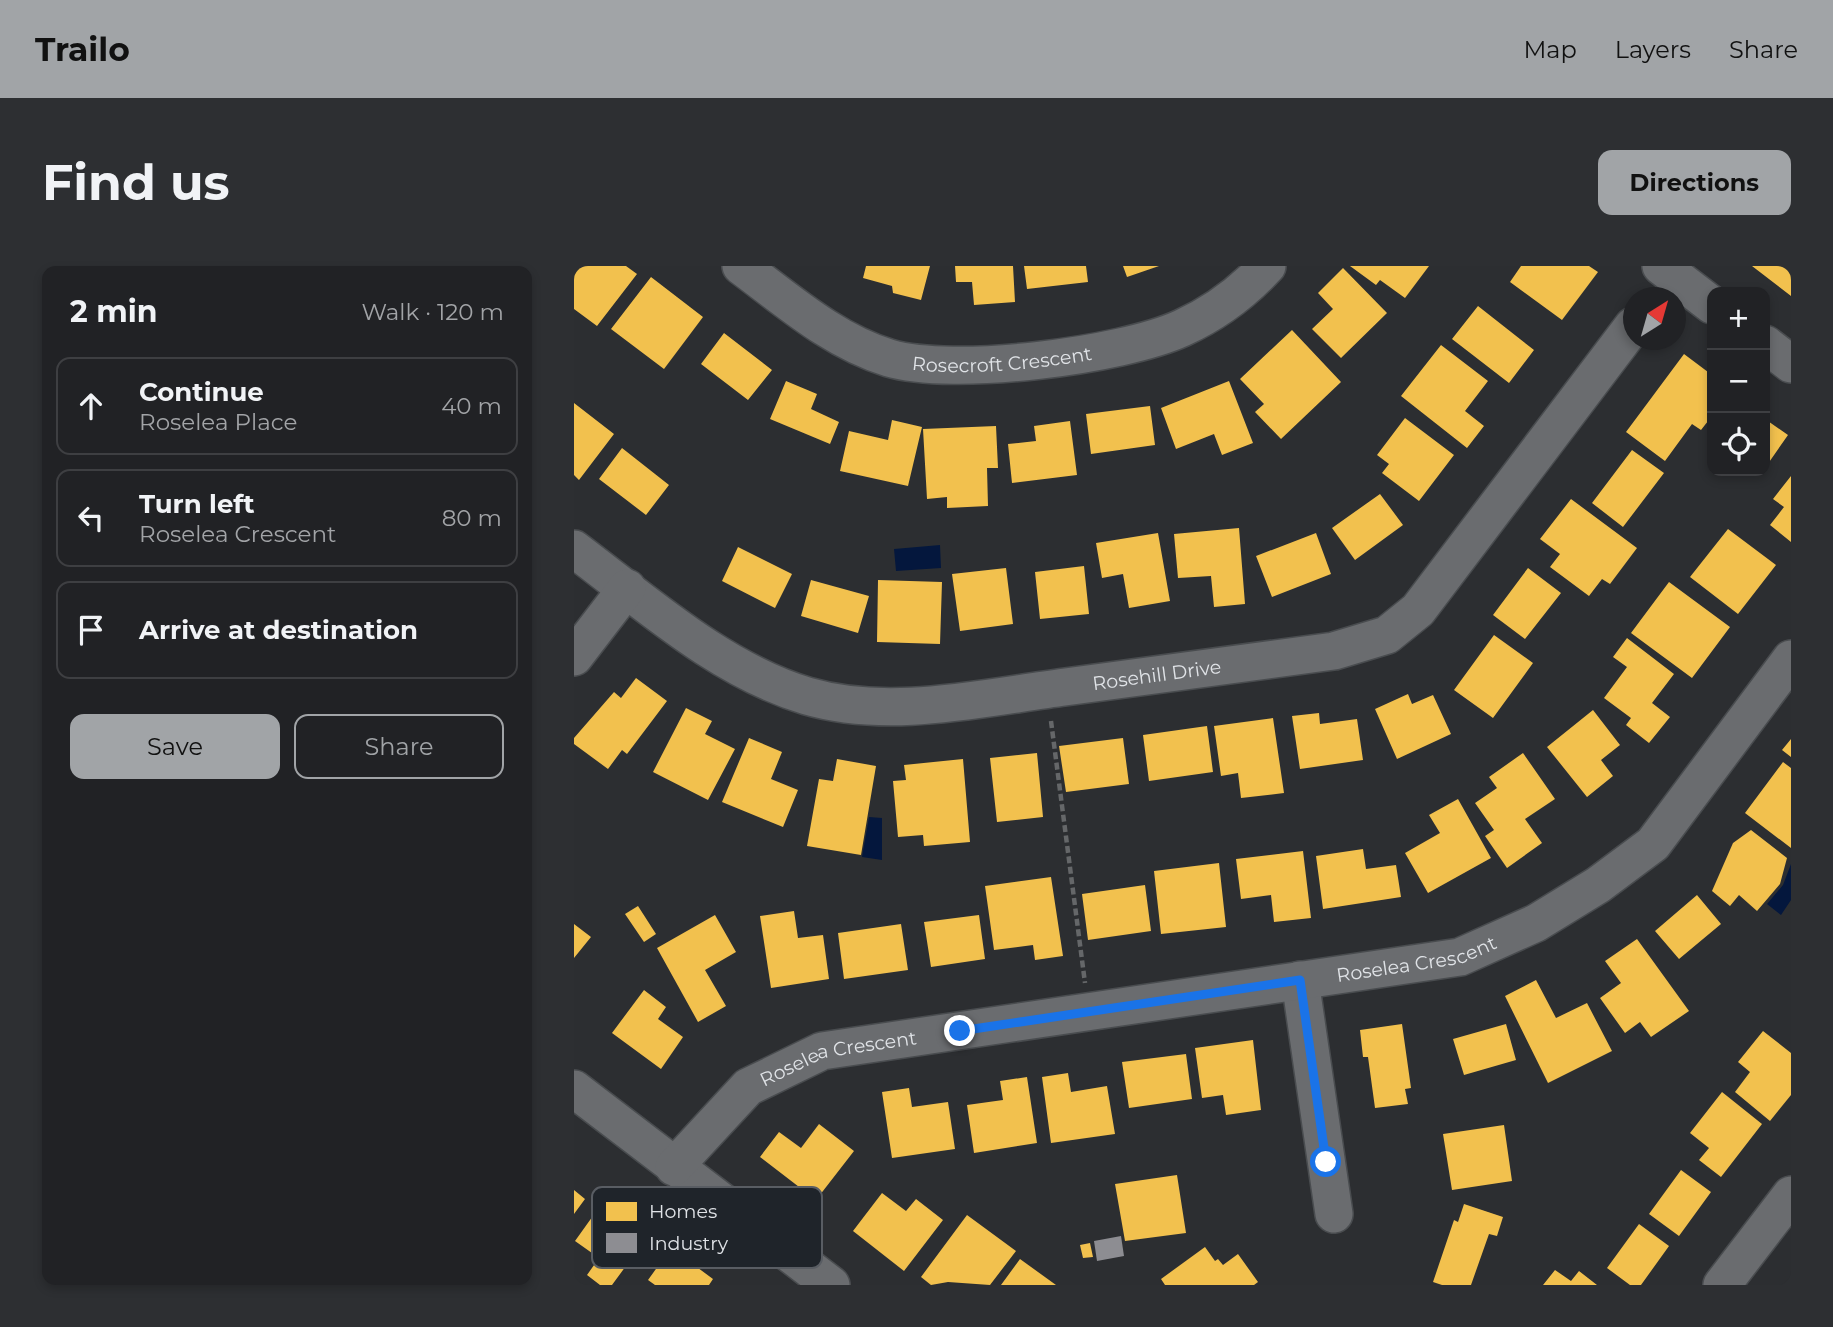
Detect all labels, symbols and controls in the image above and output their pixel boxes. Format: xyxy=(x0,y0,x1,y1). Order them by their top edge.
text: Trailo xyxy=(35,29,130,69)
text: Map xyxy=(1523,35,1577,64)
text: Layers xyxy=(1615,35,1691,64)
text: Share xyxy=(1729,35,1798,64)
button: Directions xyxy=(1598,150,1791,215)
text: Find us xyxy=(42,153,230,212)
north arrow xyxy=(1623,287,1686,350)
map controls xyxy=(1707,287,1770,476)
button: + xyxy=(1707,287,1770,350)
text: 2 min xyxy=(70,293,157,330)
text: Walk · 120 m xyxy=(361,298,504,326)
street label: Rosecroft Crescent xyxy=(911,341,1094,377)
button: − xyxy=(1707,350,1770,413)
text: Continue xyxy=(139,376,264,408)
icon: ahead xyxy=(72,387,110,425)
text: 40 m xyxy=(441,392,502,420)
text: Roselea Place xyxy=(139,408,297,436)
button: locate xyxy=(1707,413,1770,476)
text: Turn left xyxy=(139,488,255,520)
icon: left xyxy=(72,499,110,537)
text: 80 m xyxy=(442,504,502,532)
text: Roselea Crescent xyxy=(139,520,336,548)
icon: arrive xyxy=(72,611,110,649)
text: Arrive at destination xyxy=(139,614,418,646)
street label: Rosehill Drive xyxy=(1091,655,1223,695)
button: Save xyxy=(70,714,280,779)
button: Share xyxy=(294,714,504,779)
street label: Roselea Crescent xyxy=(1335,931,1500,987)
route end xyxy=(944,1015,975,1046)
street label: Roselea Crescent xyxy=(756,1026,918,1091)
route start xyxy=(1310,1146,1341,1177)
legend xyxy=(592,1187,822,1268)
text: Homes xyxy=(649,1200,717,1223)
text: Industry xyxy=(649,1232,729,1255)

